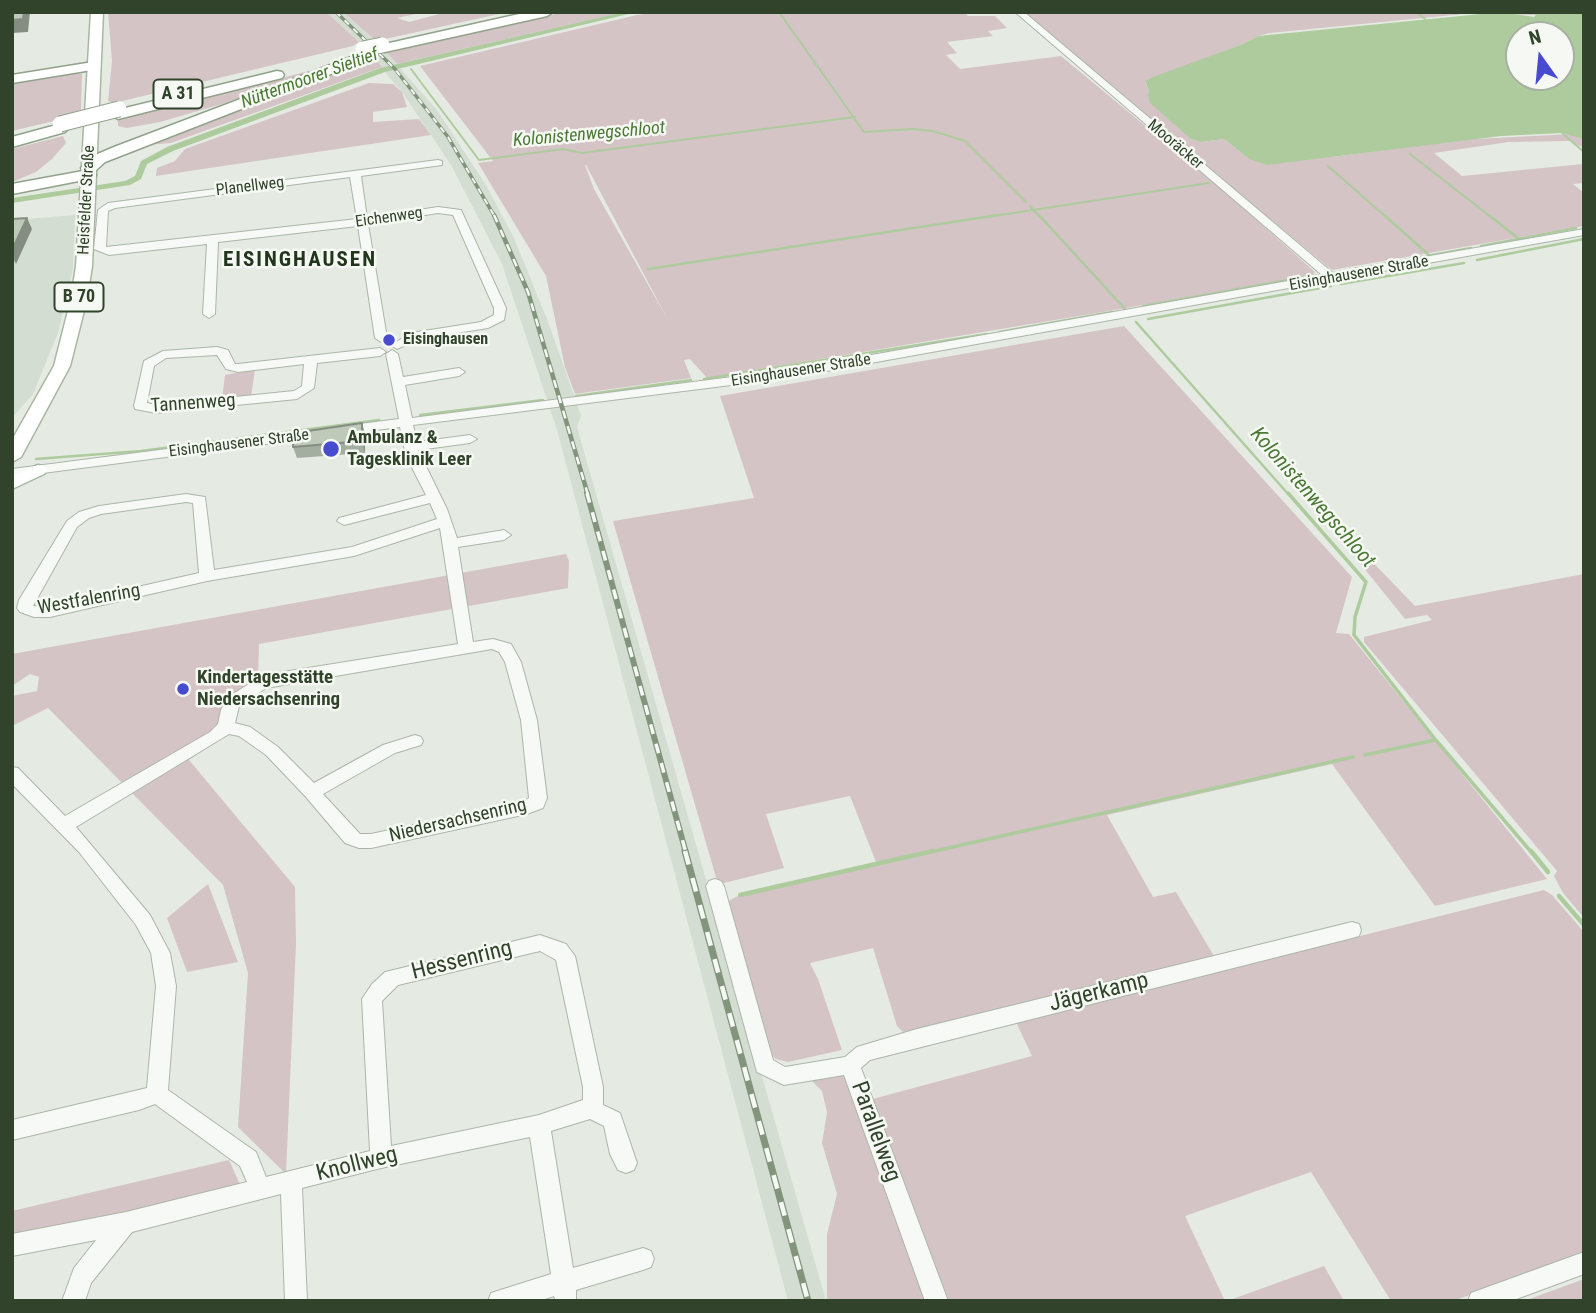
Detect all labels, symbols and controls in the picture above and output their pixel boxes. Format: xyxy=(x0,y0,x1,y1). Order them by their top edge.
north arrow xyxy=(1505,21,1575,91)
text: N xyxy=(1526,25,1544,50)
water label: Nüttermoorer Sieltief xyxy=(238,44,382,114)
road number: A 31 xyxy=(154,80,202,108)
street label: Mooräcker xyxy=(1143,116,1207,174)
water label: Kolonistenwegschloot xyxy=(512,118,666,152)
street label: Heisfelder Straße xyxy=(75,145,99,255)
street label: Planellweg xyxy=(215,173,285,201)
street label: Eichenweg xyxy=(354,204,424,232)
district label: EISINGHAUSEN xyxy=(224,248,376,274)
street label: Eisinghausener Straße xyxy=(1288,252,1430,296)
road number: B 70 xyxy=(55,282,104,312)
place label: Eisinghausen xyxy=(403,330,488,350)
marker: Eisinghausen xyxy=(381,332,397,348)
street label: Eisinghausener Straße xyxy=(730,350,872,392)
street label: Tannenweg xyxy=(150,390,236,418)
water label: Kolonistenwegschloot xyxy=(1244,423,1380,573)
street label: Eisinghausener Straße xyxy=(168,426,310,462)
place label: Ambulanz & Tagesklinik Leer xyxy=(347,427,472,471)
marker: Ambulanz & Tagesklinik Leer xyxy=(321,439,341,459)
street label: Westfalenring xyxy=(36,580,142,620)
place label: Kindertagesstätte Niedersachsenring xyxy=(197,667,340,711)
marker: Kindertagesstätte Niedersachsenring xyxy=(175,681,191,697)
street label: Niedersachsenring xyxy=(387,794,529,848)
street label: Hessenring xyxy=(409,935,515,987)
street label: Jägerkamp xyxy=(1047,967,1151,1019)
street label: Parallelweg xyxy=(844,1078,906,1186)
street label: Knollweg xyxy=(314,1142,400,1188)

